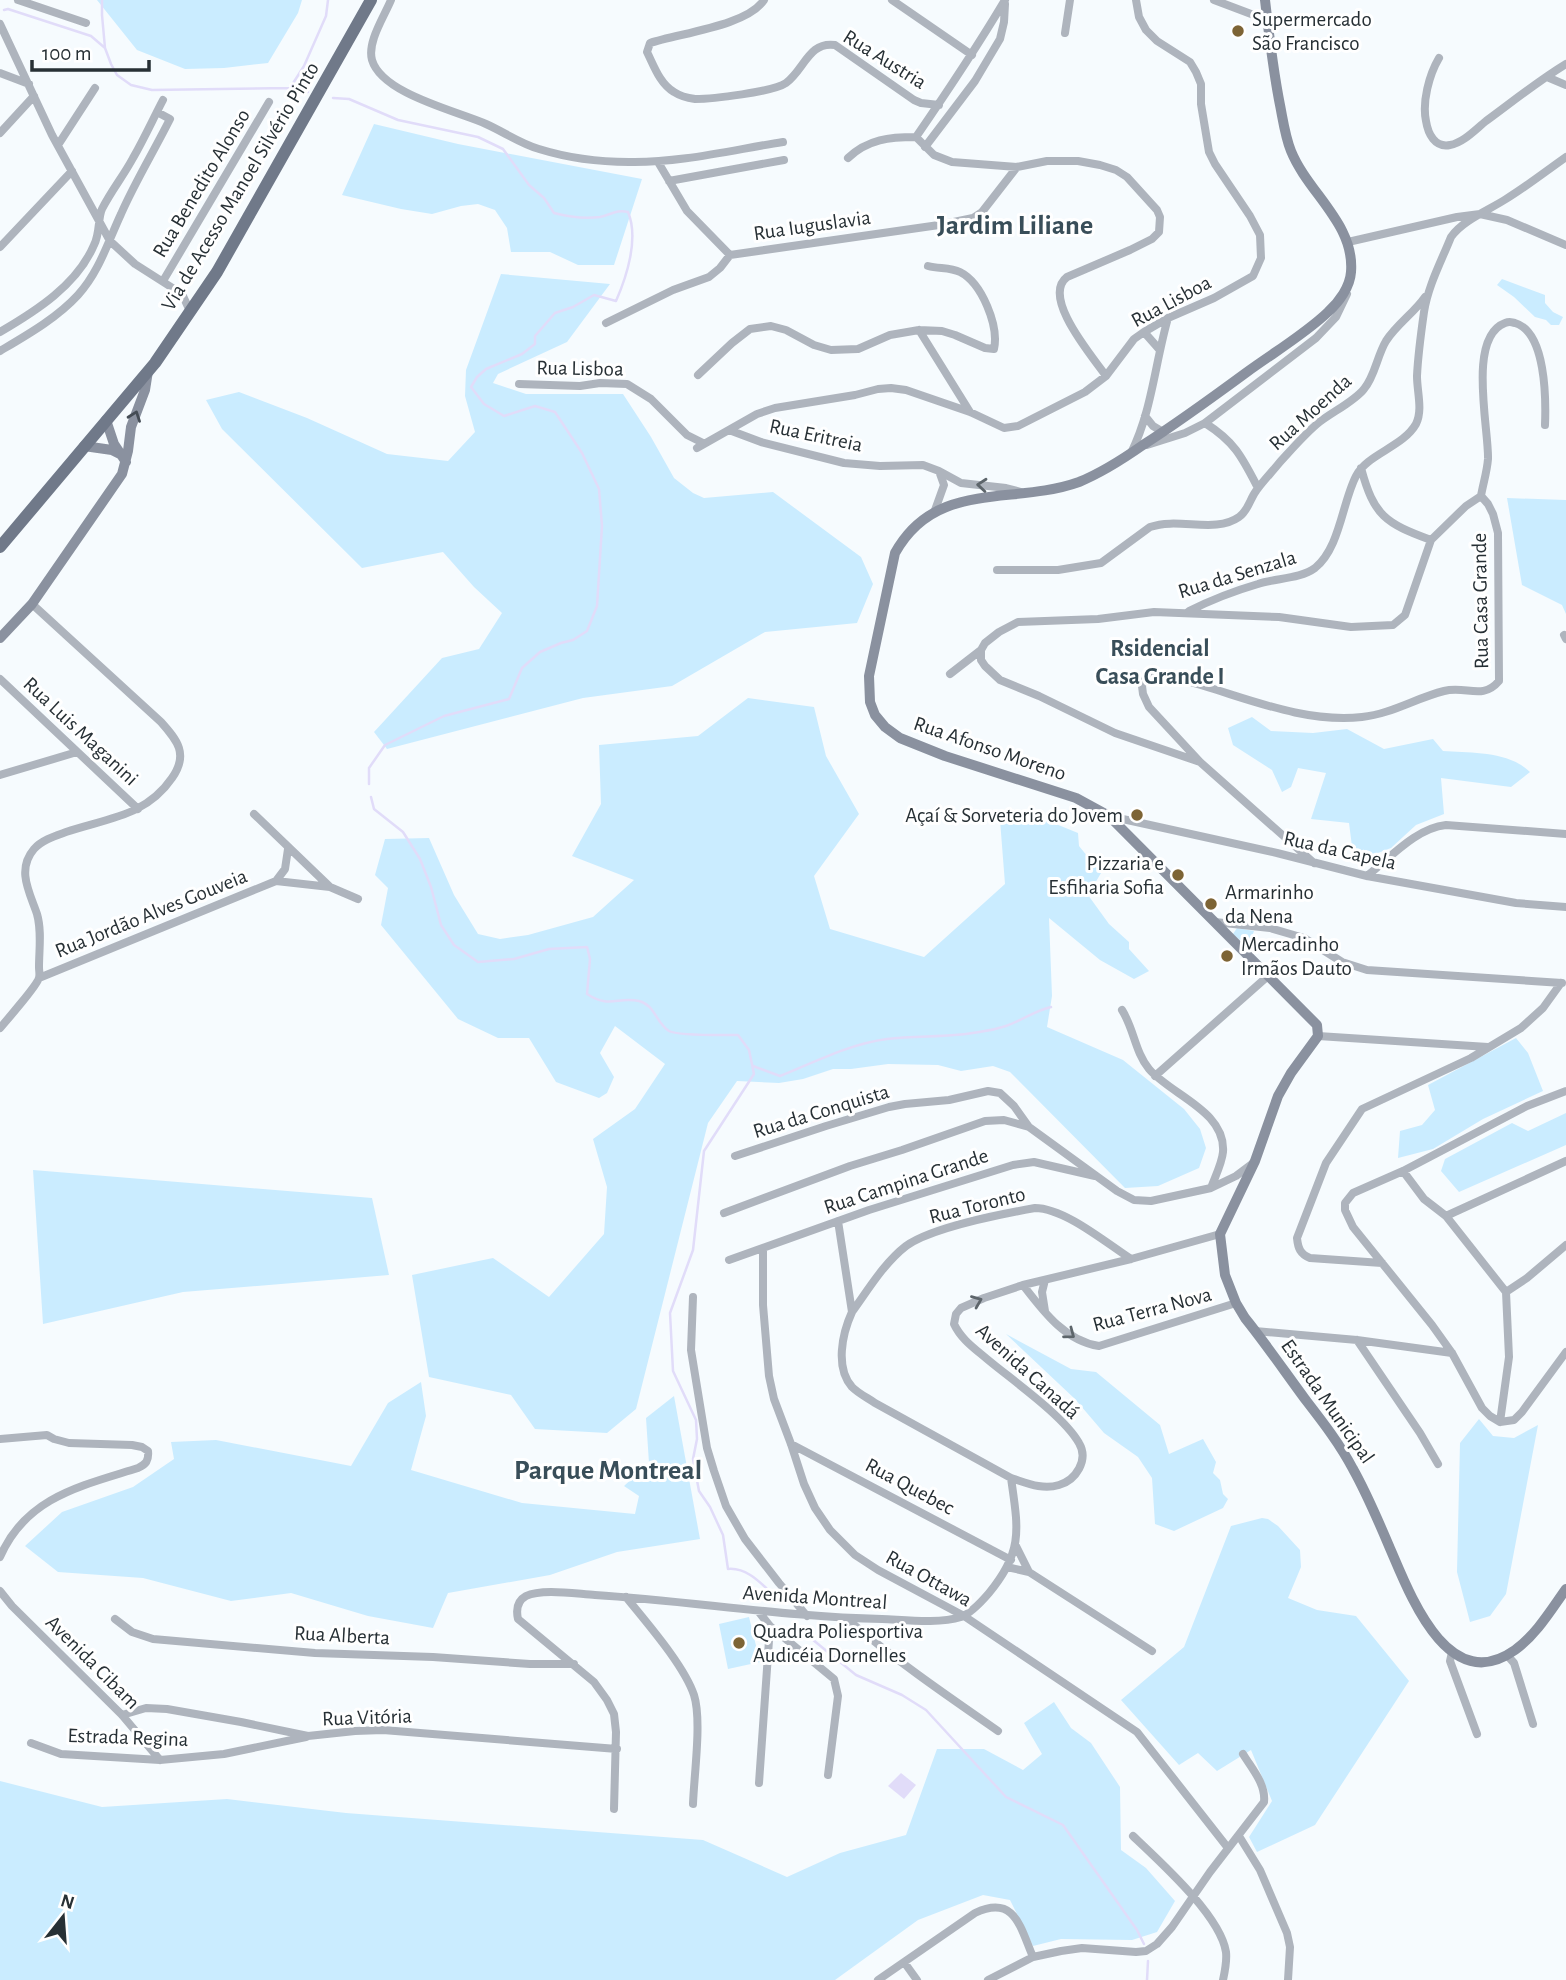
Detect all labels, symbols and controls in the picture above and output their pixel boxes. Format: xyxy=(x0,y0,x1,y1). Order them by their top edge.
place label: Supermercado São Francisco xyxy=(1252,9,1372,54)
marker: Supermercado São Francisco xyxy=(1230,23,1246,39)
street label: Rua Austria xyxy=(839,26,930,93)
scale bar xyxy=(32,28,149,72)
text: 100 m xyxy=(42,43,92,64)
street label: Via de Acesso Manoel Silvério Pinto xyxy=(158,58,323,314)
street label: Rua Benedito Alonso xyxy=(149,105,254,261)
street label: Rua Iuguslavia xyxy=(752,207,872,244)
district label: Jardim Liliane xyxy=(937,212,1093,240)
street label: Rua Lisboa xyxy=(1128,271,1215,331)
street label: Rua Lisboa xyxy=(536,357,624,380)
street label: Rua Moenda xyxy=(1265,370,1356,455)
one-way arrow xyxy=(127,410,141,423)
street label: Rua Eritreia xyxy=(767,415,865,456)
one-way arrow xyxy=(976,478,987,493)
street label: Rua Casa Grande xyxy=(1469,533,1492,669)
street label: Rua da Senzala xyxy=(1176,546,1299,602)
district label: Rsidencial Casa Grande I xyxy=(1095,637,1225,689)
street label: Rua Luis Maganini xyxy=(19,673,142,790)
street label: Rua Afonso Moreno xyxy=(911,713,1069,784)
place label: Açaí & Sorveteria do Jovem xyxy=(905,805,1123,826)
marker: Açaí & Sorveteria do Jovem xyxy=(1129,807,1145,823)
street label: Rua da Capela xyxy=(1281,827,1399,874)
place label: Pizzaria e Esfiharia Sofia xyxy=(1048,853,1164,898)
street label: Rua Jordão Alves Gouveia xyxy=(52,865,251,962)
marker: Pizzaria e Esfiharia Sofia xyxy=(1170,867,1186,883)
place label: Armarinho da Nena xyxy=(1225,882,1314,927)
marker: Armarinho da Nena xyxy=(1203,896,1219,912)
place label: Mercadinho Irmãos Dauto xyxy=(1241,934,1352,979)
marker: Mercadinho Irmãos Dauto xyxy=(1219,948,1235,964)
street label: Rua da Conquista xyxy=(751,1081,892,1142)
street label: Rua Campina Grande xyxy=(821,1145,991,1218)
street label: Rua Toronto xyxy=(927,1183,1027,1228)
street label: Rua Terra Nova xyxy=(1090,1283,1214,1335)
one-way arrow xyxy=(970,1295,982,1309)
street label: Avenida Canadá xyxy=(972,1320,1084,1423)
one-way arrow xyxy=(1062,1326,1075,1338)
street label: Estrada Municipal xyxy=(1277,1335,1378,1467)
street label: Rua Quebec xyxy=(862,1454,958,1519)
district label: Parque Montreal xyxy=(514,1457,702,1485)
street label: Rua Ottawa xyxy=(882,1546,976,1611)
street label: Avenida Montreal xyxy=(742,1582,888,1613)
street label: Avenida Cibam xyxy=(42,1611,144,1713)
place label: Quadra Poliesportiva Audicéia Dornelles xyxy=(753,1621,923,1666)
street label: Rua Alberta xyxy=(293,1622,391,1649)
marker: Quadra Poliesportiva Audicéia Dornelles xyxy=(731,1635,747,1651)
street label: Rua Vitória xyxy=(322,1705,413,1730)
street label: Estrada Regina xyxy=(67,1725,189,1750)
north arrow xyxy=(28,1882,98,1952)
text: N xyxy=(58,1891,77,1913)

